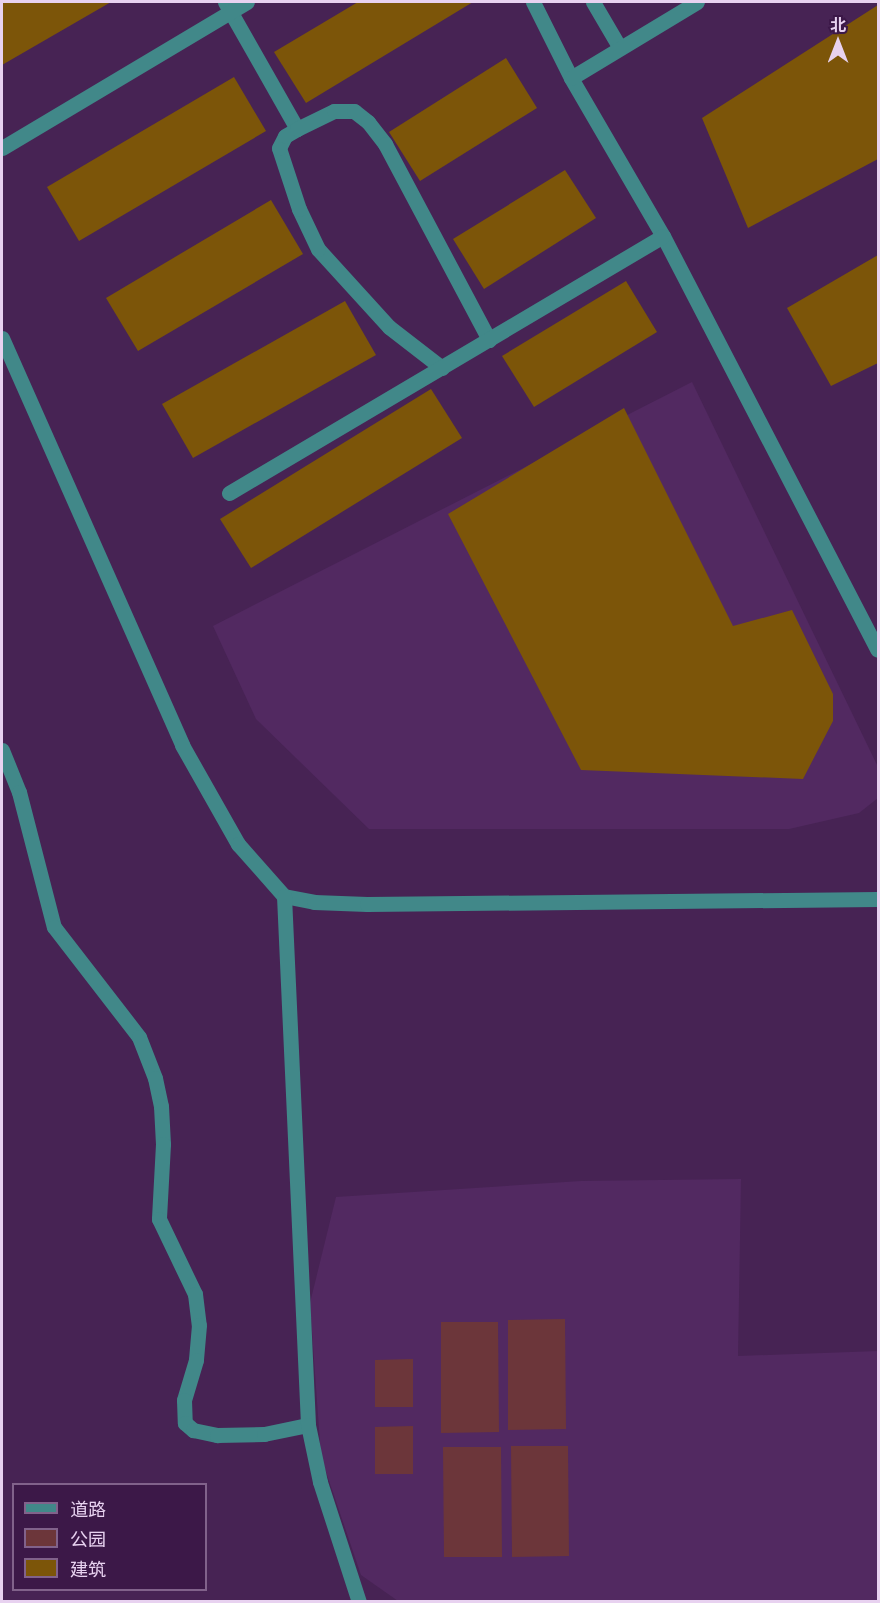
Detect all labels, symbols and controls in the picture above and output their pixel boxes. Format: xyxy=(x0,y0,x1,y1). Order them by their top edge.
north arrow xyxy=(808,12,868,72)
text: 北 xyxy=(830,12,846,36)
legend xyxy=(12,1483,207,1591)
text: 道路 xyxy=(70,1495,106,1522)
text: 公园 xyxy=(70,1525,106,1552)
text: 建筑 xyxy=(70,1555,106,1582)

